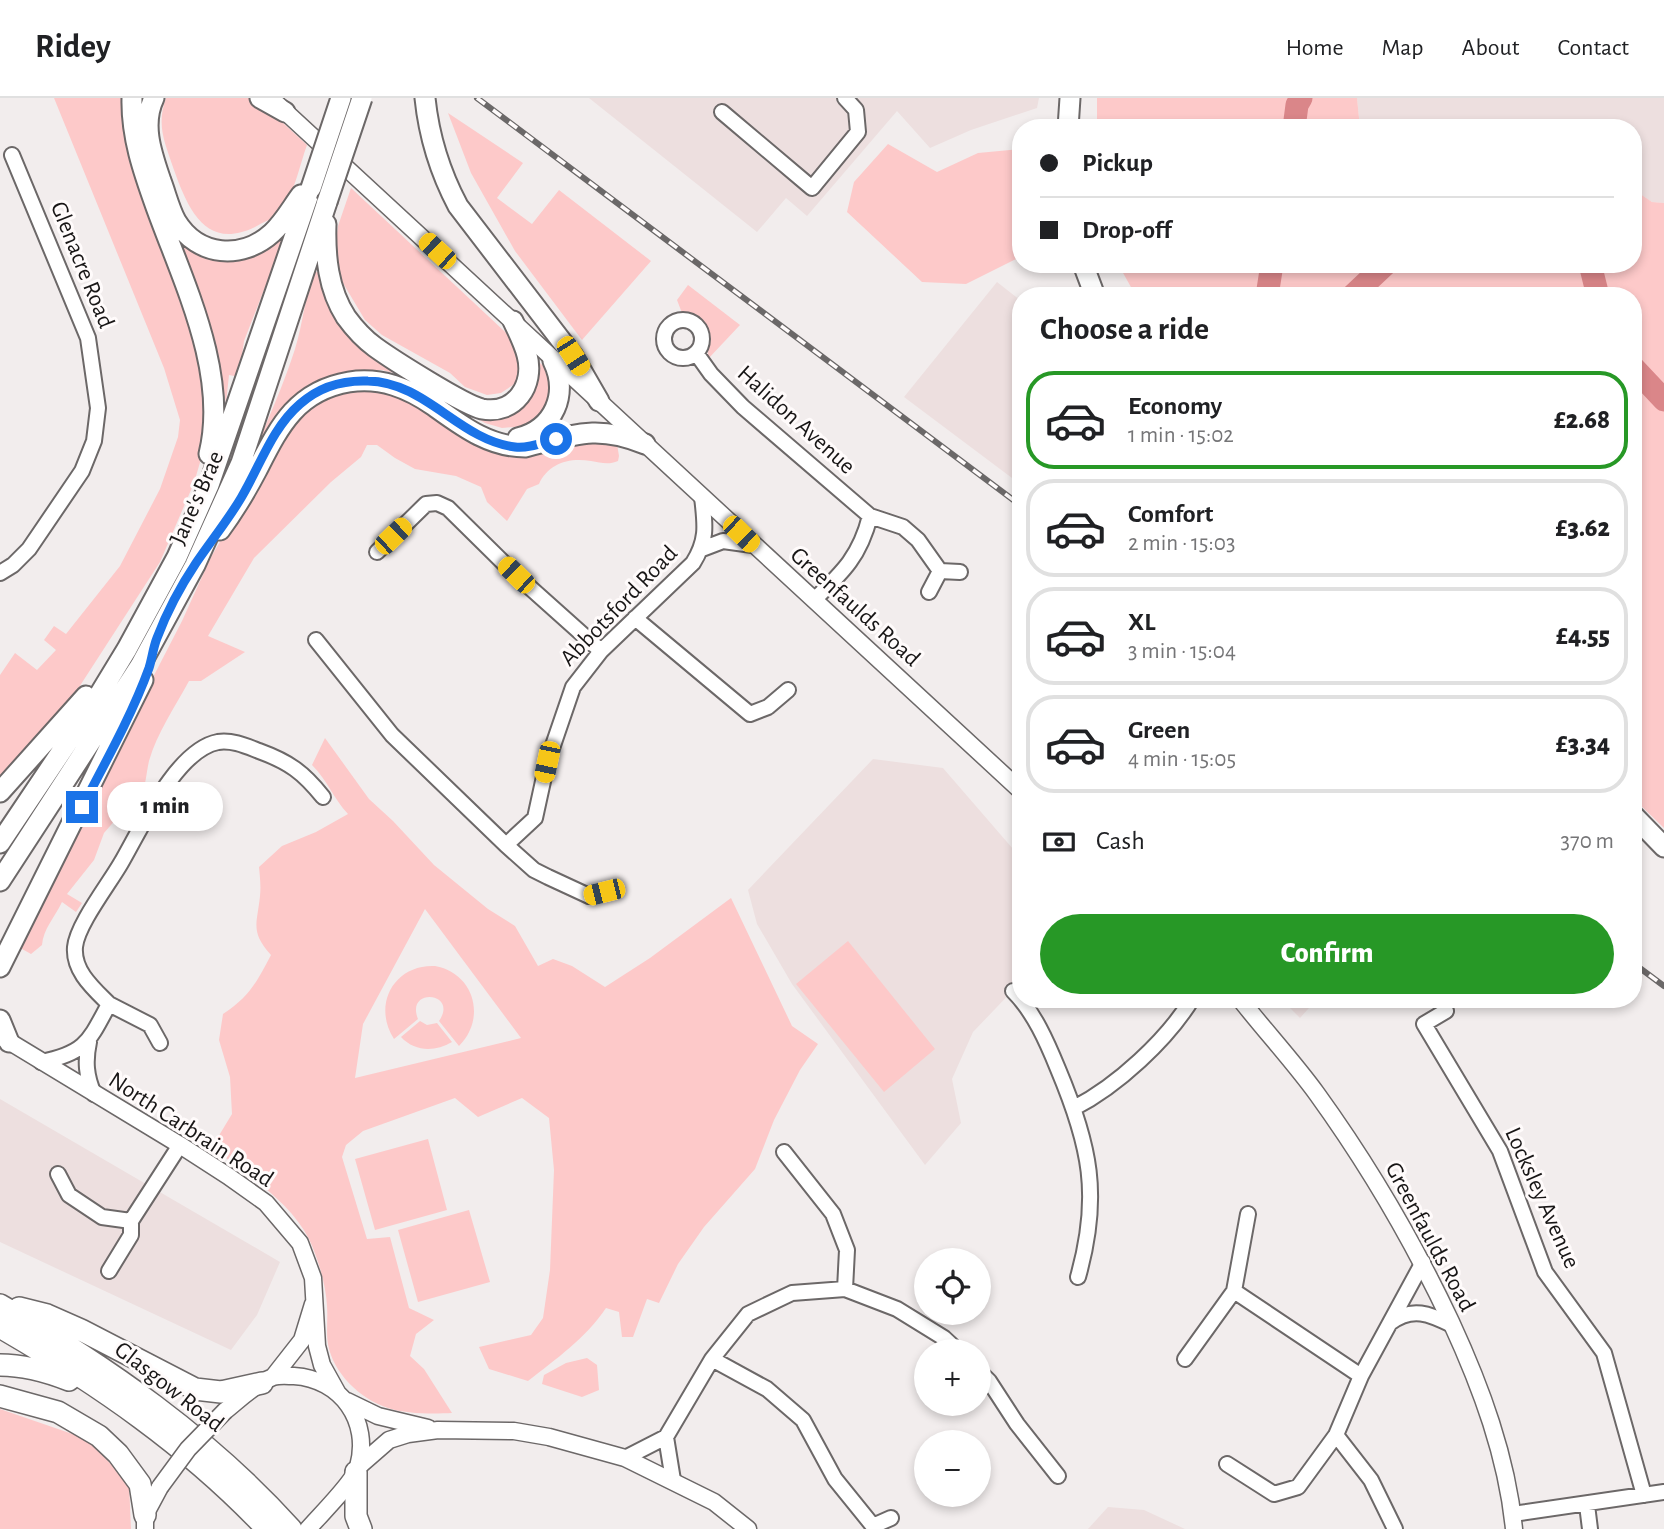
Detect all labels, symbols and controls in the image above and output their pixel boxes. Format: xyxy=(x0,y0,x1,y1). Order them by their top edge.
text: Ridey xyxy=(35,31,111,64)
text: Home xyxy=(1286,36,1344,60)
text: Map xyxy=(1382,36,1424,60)
text: About xyxy=(1462,36,1519,60)
text: Contact xyxy=(1557,36,1629,60)
text: Pickup xyxy=(1082,150,1153,176)
street label: Glenacre Road xyxy=(46,198,118,332)
text: Drop-off xyxy=(1082,217,1171,243)
car xyxy=(415,229,460,273)
text: Choose a ride xyxy=(1040,313,1209,345)
car xyxy=(553,333,594,379)
street label: Halidon Avenue xyxy=(733,361,859,479)
icon: car xyxy=(1044,389,1107,452)
text: Economy xyxy=(1128,393,1222,419)
text: £2.68 xyxy=(1554,407,1610,433)
route start xyxy=(540,423,572,455)
text: 1 min · 15:02 xyxy=(1128,424,1234,447)
street label: Jane's Brae xyxy=(166,448,228,548)
icon: car xyxy=(1044,497,1107,560)
text: Comfort xyxy=(1128,501,1213,527)
car xyxy=(719,512,764,556)
car xyxy=(371,514,416,558)
text: £3.62 xyxy=(1556,515,1610,541)
text: 2 min · 15:03 xyxy=(1128,532,1235,555)
street label: Abbotsford Road xyxy=(556,541,682,671)
street label: Greenfaulds Road xyxy=(786,543,924,671)
car xyxy=(494,553,539,597)
icon: car xyxy=(1044,605,1107,668)
text: XL xyxy=(1128,609,1155,635)
text: £4.55 xyxy=(1556,623,1610,649)
text: 3 min · 15:04 xyxy=(1128,640,1236,663)
icon: car xyxy=(1044,713,1107,776)
text: Green xyxy=(1128,717,1190,743)
text: £3.34 xyxy=(1556,731,1610,757)
car xyxy=(533,739,562,785)
text: 4 min · 15:05 xyxy=(1128,748,1236,771)
callout: 1 min xyxy=(106,782,222,832)
route end xyxy=(66,791,98,823)
text: 1 min xyxy=(141,795,189,818)
icon: cash xyxy=(1040,823,1078,861)
text: Cash xyxy=(1096,828,1145,854)
text: 370 m xyxy=(1561,830,1614,853)
car xyxy=(582,877,627,907)
button: Confirm xyxy=(1040,914,1614,994)
street label: North Carbrain Road xyxy=(104,1068,278,1192)
street label: Locksley Avenue xyxy=(1500,1124,1584,1272)
street label: Greenfaulds Road xyxy=(1381,1158,1479,1316)
map controls xyxy=(914,1248,991,1507)
button: locate xyxy=(914,1248,991,1325)
street label: Glasgow Road xyxy=(110,1337,228,1437)
button: + xyxy=(914,1339,991,1416)
button: − xyxy=(914,1430,991,1507)

